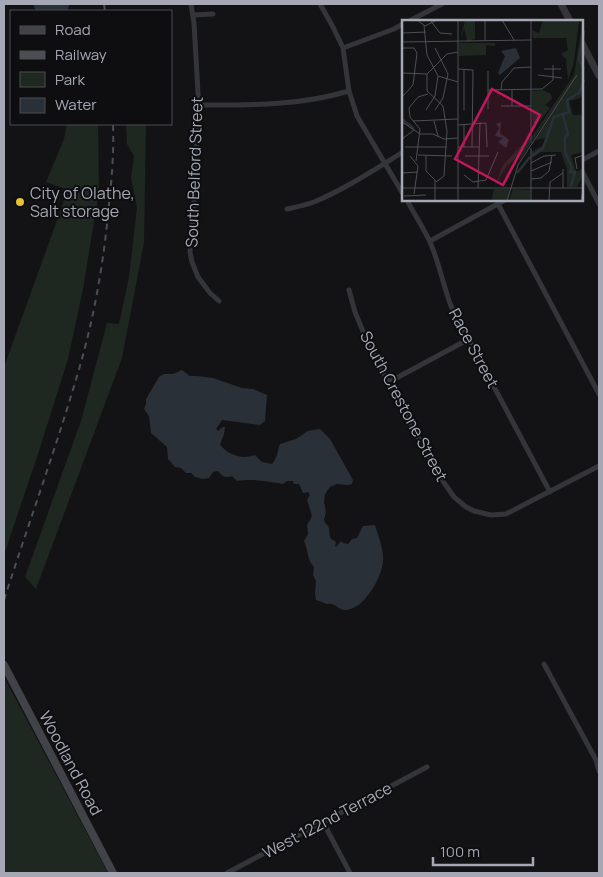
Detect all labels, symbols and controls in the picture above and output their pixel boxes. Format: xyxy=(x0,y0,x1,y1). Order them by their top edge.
legend xyxy=(10,10,172,125)
text: Road xyxy=(55,19,91,40)
inset map xyxy=(402,20,583,201)
text: Railway xyxy=(55,44,107,65)
text: Park xyxy=(55,69,85,90)
text: Water xyxy=(55,94,97,115)
street label: South Belford Street xyxy=(180,96,208,248)
place label: City of Olathe, Salt storage xyxy=(30,182,135,222)
marker: City of Olathe, Salt storage xyxy=(14,196,26,208)
street label: Race Street xyxy=(444,304,504,392)
street label: South Crestone Street xyxy=(355,327,453,485)
street label: Woodland Road xyxy=(34,707,108,819)
street label: West 122nd Terrace xyxy=(258,777,396,863)
scale bar xyxy=(433,834,533,866)
text: 100 m xyxy=(440,841,480,862)

